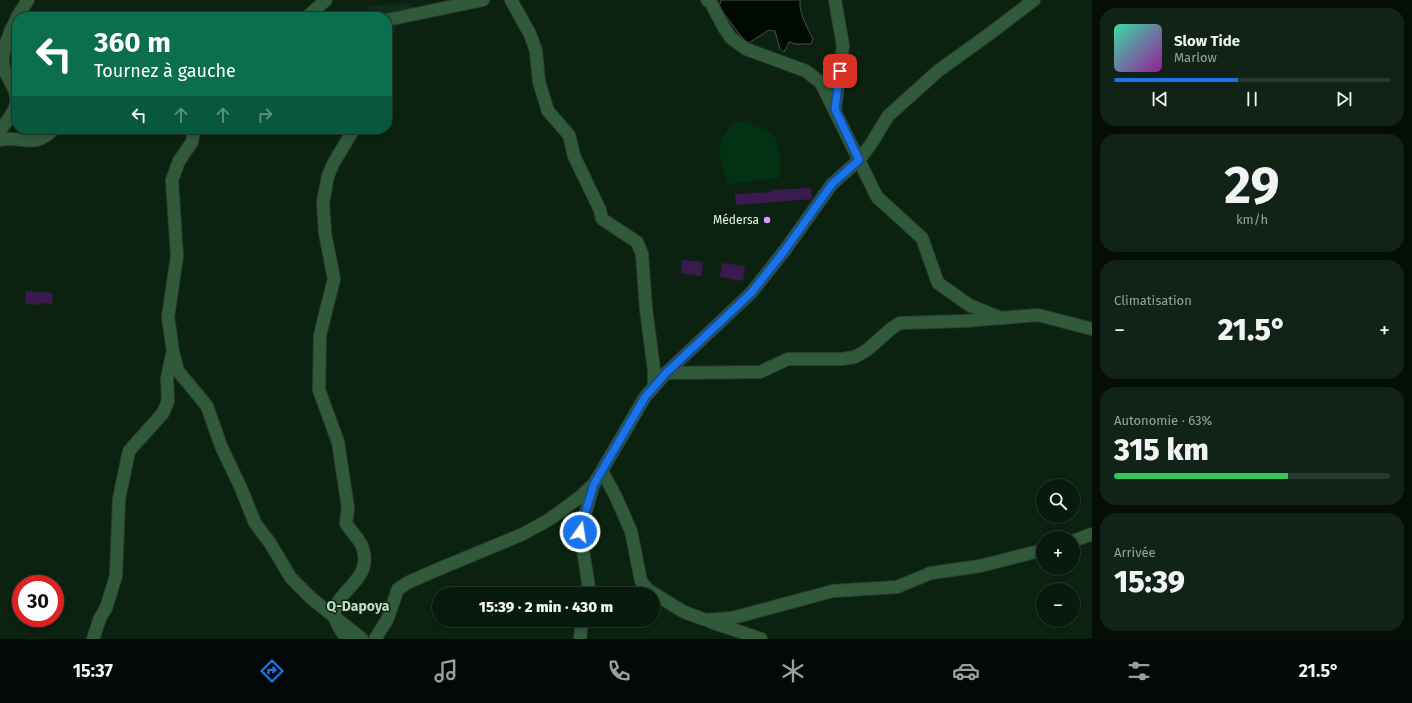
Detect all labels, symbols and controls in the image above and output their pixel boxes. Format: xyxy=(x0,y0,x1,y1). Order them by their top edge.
text: 360 m xyxy=(94,26,171,59)
icon: left xyxy=(28,28,80,80)
text: Slow Tide xyxy=(1174,32,1240,50)
text: Marlow xyxy=(1174,50,1217,65)
pin xyxy=(823,54,857,88)
text: Tournez à gauche xyxy=(94,60,236,82)
icon: arrive xyxy=(829,60,851,82)
icon: previous xyxy=(1149,88,1171,110)
icon: pause xyxy=(1241,88,1263,110)
icon: next xyxy=(1333,88,1355,110)
icon: left xyxy=(128,104,150,126)
icon: ahead xyxy=(170,104,192,126)
icon: ahead xyxy=(212,104,234,126)
icon: right xyxy=(254,104,276,126)
text: 29 xyxy=(1224,154,1280,217)
text: km/h xyxy=(1236,212,1268,227)
place label: Médersa xyxy=(713,213,759,227)
marker: Médersa xyxy=(762,215,772,225)
text: Climatisation xyxy=(1114,293,1192,308)
text: 21.5° xyxy=(1218,312,1286,348)
text: − xyxy=(1114,317,1125,344)
text: + xyxy=(1379,317,1390,344)
text: Autonomie · 63% xyxy=(1114,413,1212,428)
text: 315 km xyxy=(1114,432,1209,468)
map controls xyxy=(1036,479,1080,627)
button: search xyxy=(1036,479,1080,523)
position arrow xyxy=(559,511,601,553)
button: + xyxy=(1036,531,1080,575)
text: Arrivée xyxy=(1114,545,1156,560)
text: 15:39 xyxy=(1114,564,1185,600)
speed limit sign: 30 xyxy=(12,575,64,627)
button: − xyxy=(1036,583,1080,627)
district label: Q-Dapoya xyxy=(326,598,390,615)
text: 15:39 · 2 min · 430 m xyxy=(479,598,613,616)
icon: directions xyxy=(258,657,286,685)
icon: music xyxy=(432,657,460,685)
icon: phone xyxy=(605,657,633,685)
icon: climate xyxy=(779,657,807,685)
icon: car xyxy=(952,657,980,685)
icon: filters xyxy=(1125,657,1153,685)
text: 15:37 xyxy=(73,660,113,682)
text: 21.5° xyxy=(1299,660,1339,682)

